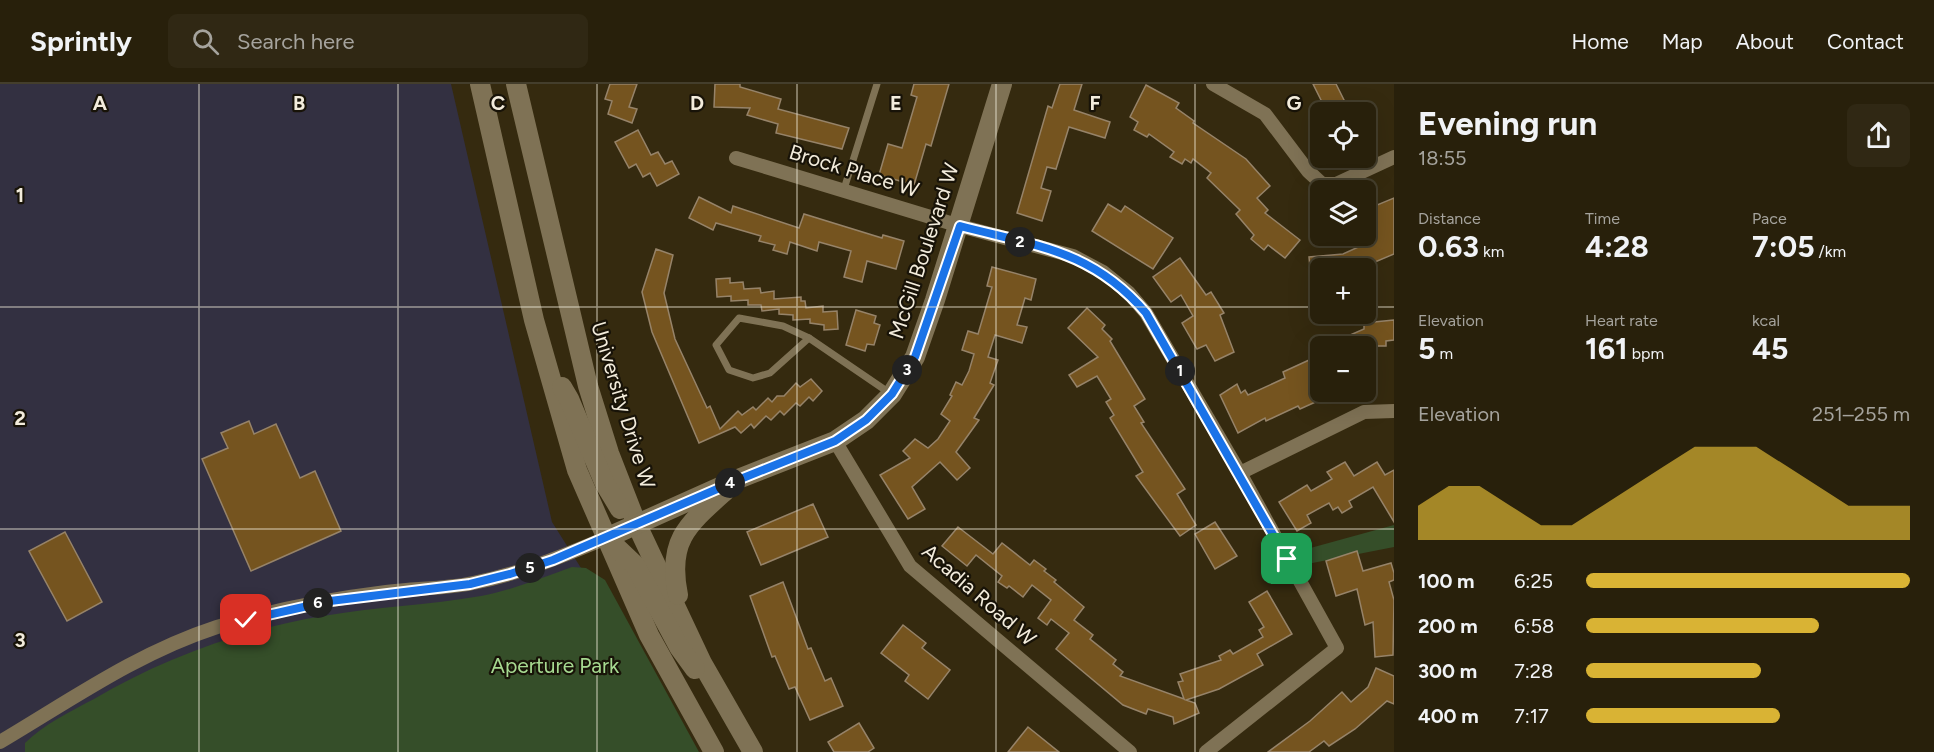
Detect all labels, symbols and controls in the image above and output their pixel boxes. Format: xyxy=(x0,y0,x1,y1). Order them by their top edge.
search box xyxy=(168,14,588,68)
text: Sprintly xyxy=(30,24,132,58)
icon: search xyxy=(189,25,222,58)
text: Search here xyxy=(237,28,354,55)
text: Home xyxy=(1572,29,1629,54)
text: Map xyxy=(1662,29,1703,54)
text: About xyxy=(1736,29,1794,54)
text: Contact xyxy=(1827,29,1904,54)
text: A xyxy=(93,91,108,115)
text: B xyxy=(293,91,305,115)
text: C xyxy=(491,91,505,115)
text: D xyxy=(690,91,704,115)
text: E xyxy=(890,91,902,115)
text: F xyxy=(1089,91,1101,115)
text: G xyxy=(1287,91,1302,115)
map controls xyxy=(1310,102,1376,402)
button: locate xyxy=(1310,102,1376,168)
text: Evening run xyxy=(1418,104,1597,143)
button: share xyxy=(1847,104,1910,167)
street label: Brock Place W xyxy=(786,139,922,202)
text: 18:55 xyxy=(1418,146,1467,170)
street label: McGill Boulevard W xyxy=(883,160,964,342)
button: layers xyxy=(1310,180,1376,246)
text: 1 xyxy=(16,183,24,207)
text: Distance xyxy=(1418,209,1481,228)
text: Time xyxy=(1585,209,1620,228)
text: Pace xyxy=(1752,209,1787,228)
pin: 2 xyxy=(1005,227,1035,257)
text: 0.63 xyxy=(1418,228,1479,265)
text: 4:28 xyxy=(1585,228,1649,265)
text: 7:05 xyxy=(1752,228,1815,265)
text: 2 xyxy=(1015,232,1025,251)
text: km xyxy=(1479,242,1504,261)
text: /km xyxy=(1815,242,1846,261)
button: + xyxy=(1310,258,1376,324)
text: Elevation xyxy=(1418,311,1484,330)
text: Heart rate xyxy=(1585,311,1658,330)
text: kcal xyxy=(1752,311,1780,330)
street label: University Drive W xyxy=(586,318,661,491)
text: 5 xyxy=(1418,330,1435,367)
text: 161 xyxy=(1585,330,1628,367)
text: 45 xyxy=(1752,330,1788,367)
button: − xyxy=(1310,336,1376,402)
text: m xyxy=(1435,344,1453,363)
text: bpm xyxy=(1628,344,1664,363)
pin: 3 xyxy=(892,355,922,385)
pin: 1 xyxy=(1165,356,1195,386)
text: 3 xyxy=(903,360,911,379)
text: 1 xyxy=(1177,361,1183,380)
text: Elevation xyxy=(1418,402,1500,426)
text: 251–255 m xyxy=(1812,402,1910,426)
text: 2 xyxy=(14,406,26,430)
pin: 4 xyxy=(715,468,745,498)
text: 4 xyxy=(725,473,735,492)
pin xyxy=(1261,533,1312,584)
street label: Acadia Road W xyxy=(917,538,1041,651)
icon: arrive xyxy=(1270,542,1303,575)
pin: 5 xyxy=(515,553,545,583)
text: 5 xyxy=(525,558,535,577)
text: 100 m xyxy=(1418,569,1475,593)
text: 6:25 xyxy=(1514,569,1553,593)
pin: 6 xyxy=(303,588,333,618)
text: 6 xyxy=(313,593,323,612)
pin xyxy=(220,594,271,645)
icon: check xyxy=(229,603,262,636)
text: 200 m xyxy=(1418,614,1478,638)
text: 6:58 xyxy=(1514,614,1554,638)
text: 3 xyxy=(14,628,26,652)
park label: Aperture Park xyxy=(491,653,620,678)
text: 300 m xyxy=(1418,659,1477,683)
text: 7:28 xyxy=(1514,659,1553,683)
text: 400 m xyxy=(1418,704,1479,728)
text: 7:17 xyxy=(1514,704,1549,728)

